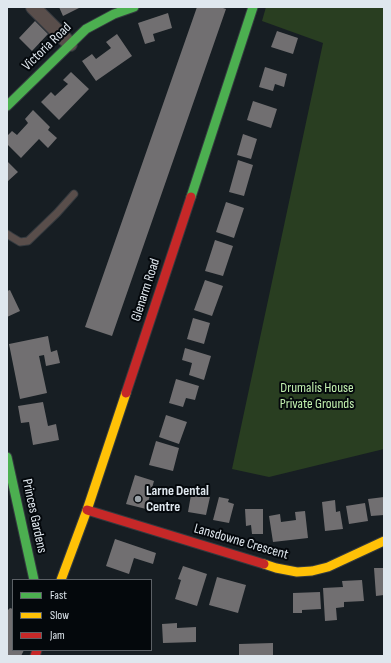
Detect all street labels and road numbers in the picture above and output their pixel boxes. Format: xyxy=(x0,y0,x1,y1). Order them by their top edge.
street label: Victoria Road xyxy=(19,19,75,75)
street label: Glenarm Road xyxy=(128,256,164,324)
street label: Princes Gardens xyxy=(18,477,50,555)
street label: Lansdowne Crescent xyxy=(192,520,290,564)

